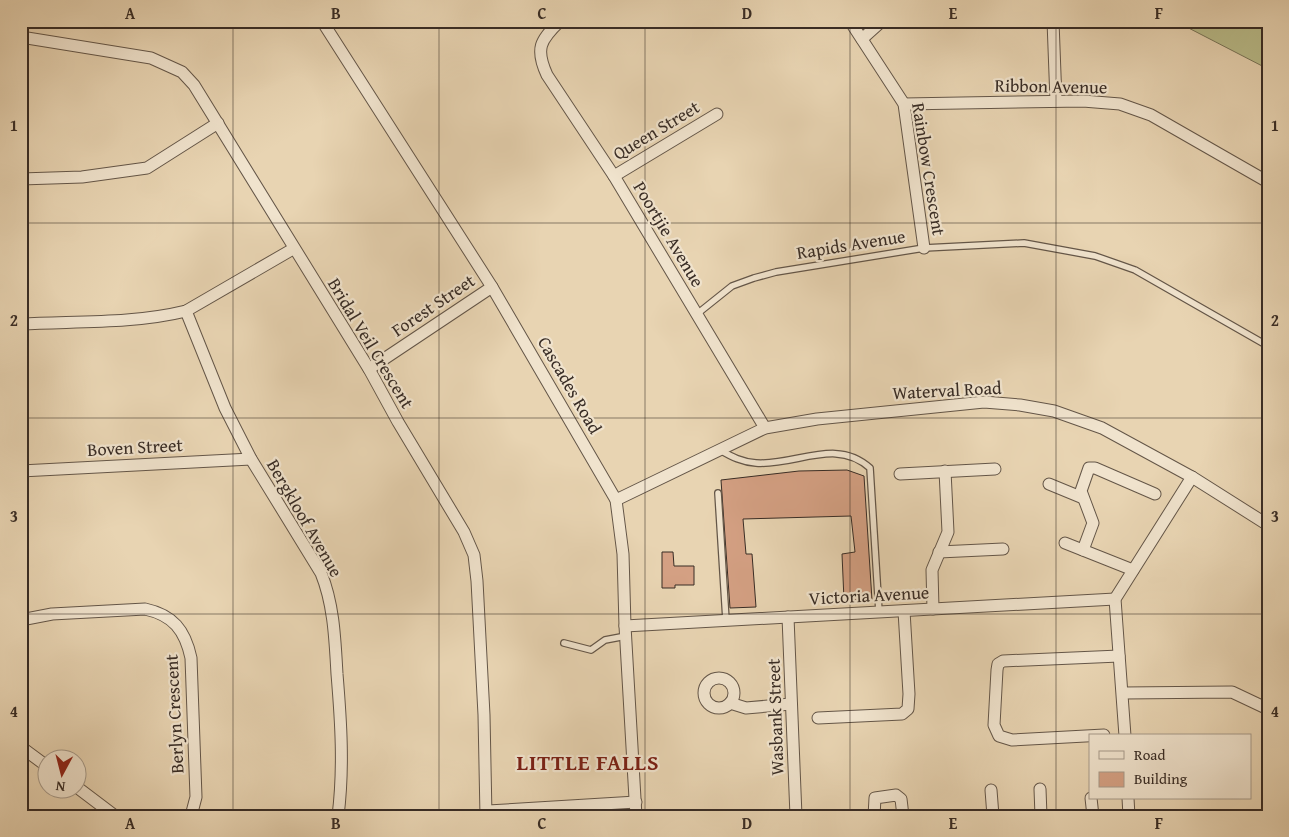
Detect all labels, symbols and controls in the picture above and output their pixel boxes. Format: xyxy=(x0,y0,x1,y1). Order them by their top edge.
text: A xyxy=(125,1,136,25)
text: B xyxy=(331,1,341,25)
text: C xyxy=(537,1,547,25)
text: D xyxy=(742,1,752,25)
text: E xyxy=(949,1,958,25)
text: F xyxy=(1155,1,1163,25)
street label: Ribbon Avenue xyxy=(994,72,1108,100)
street label: Queen Street xyxy=(607,93,705,167)
street label: Rainbow Crescent xyxy=(905,101,953,238)
text: 1 xyxy=(10,113,18,137)
text: 1 xyxy=(1271,113,1279,137)
street label: Poortjie Avenue xyxy=(627,176,711,292)
street label: Rapids Avenue xyxy=(795,222,907,266)
street label: Forest Street xyxy=(386,267,481,343)
street label: Bridal Veil Crescent xyxy=(321,272,421,414)
text: 2 xyxy=(10,308,18,332)
text: 2 xyxy=(1271,308,1279,332)
street label: Cascades Road xyxy=(531,331,609,439)
street label: Waterval Road xyxy=(892,374,1003,406)
street label: Boven Street xyxy=(87,431,184,463)
street label: Bergkloof Avenue xyxy=(260,454,350,582)
text: 3 xyxy=(10,504,18,528)
text: 3 xyxy=(1271,504,1279,528)
street label: Victoria Avenue xyxy=(808,578,930,612)
street label: Berlyn Crescent xyxy=(157,653,191,774)
street label: Wasbank Street xyxy=(759,658,791,776)
text: 4 xyxy=(10,699,18,723)
text: 4 xyxy=(1271,699,1279,723)
legend xyxy=(1089,734,1252,800)
text: Road xyxy=(1134,744,1165,765)
district label: LITTLE FALLS xyxy=(516,746,660,778)
north arrow xyxy=(38,750,88,800)
text: Building xyxy=(1134,768,1188,789)
text: N xyxy=(54,776,66,797)
text: A xyxy=(125,811,136,835)
text: B xyxy=(331,811,341,835)
text: C xyxy=(537,811,547,835)
text: D xyxy=(742,811,752,835)
text: E xyxy=(949,811,958,835)
text: F xyxy=(1155,811,1163,835)

